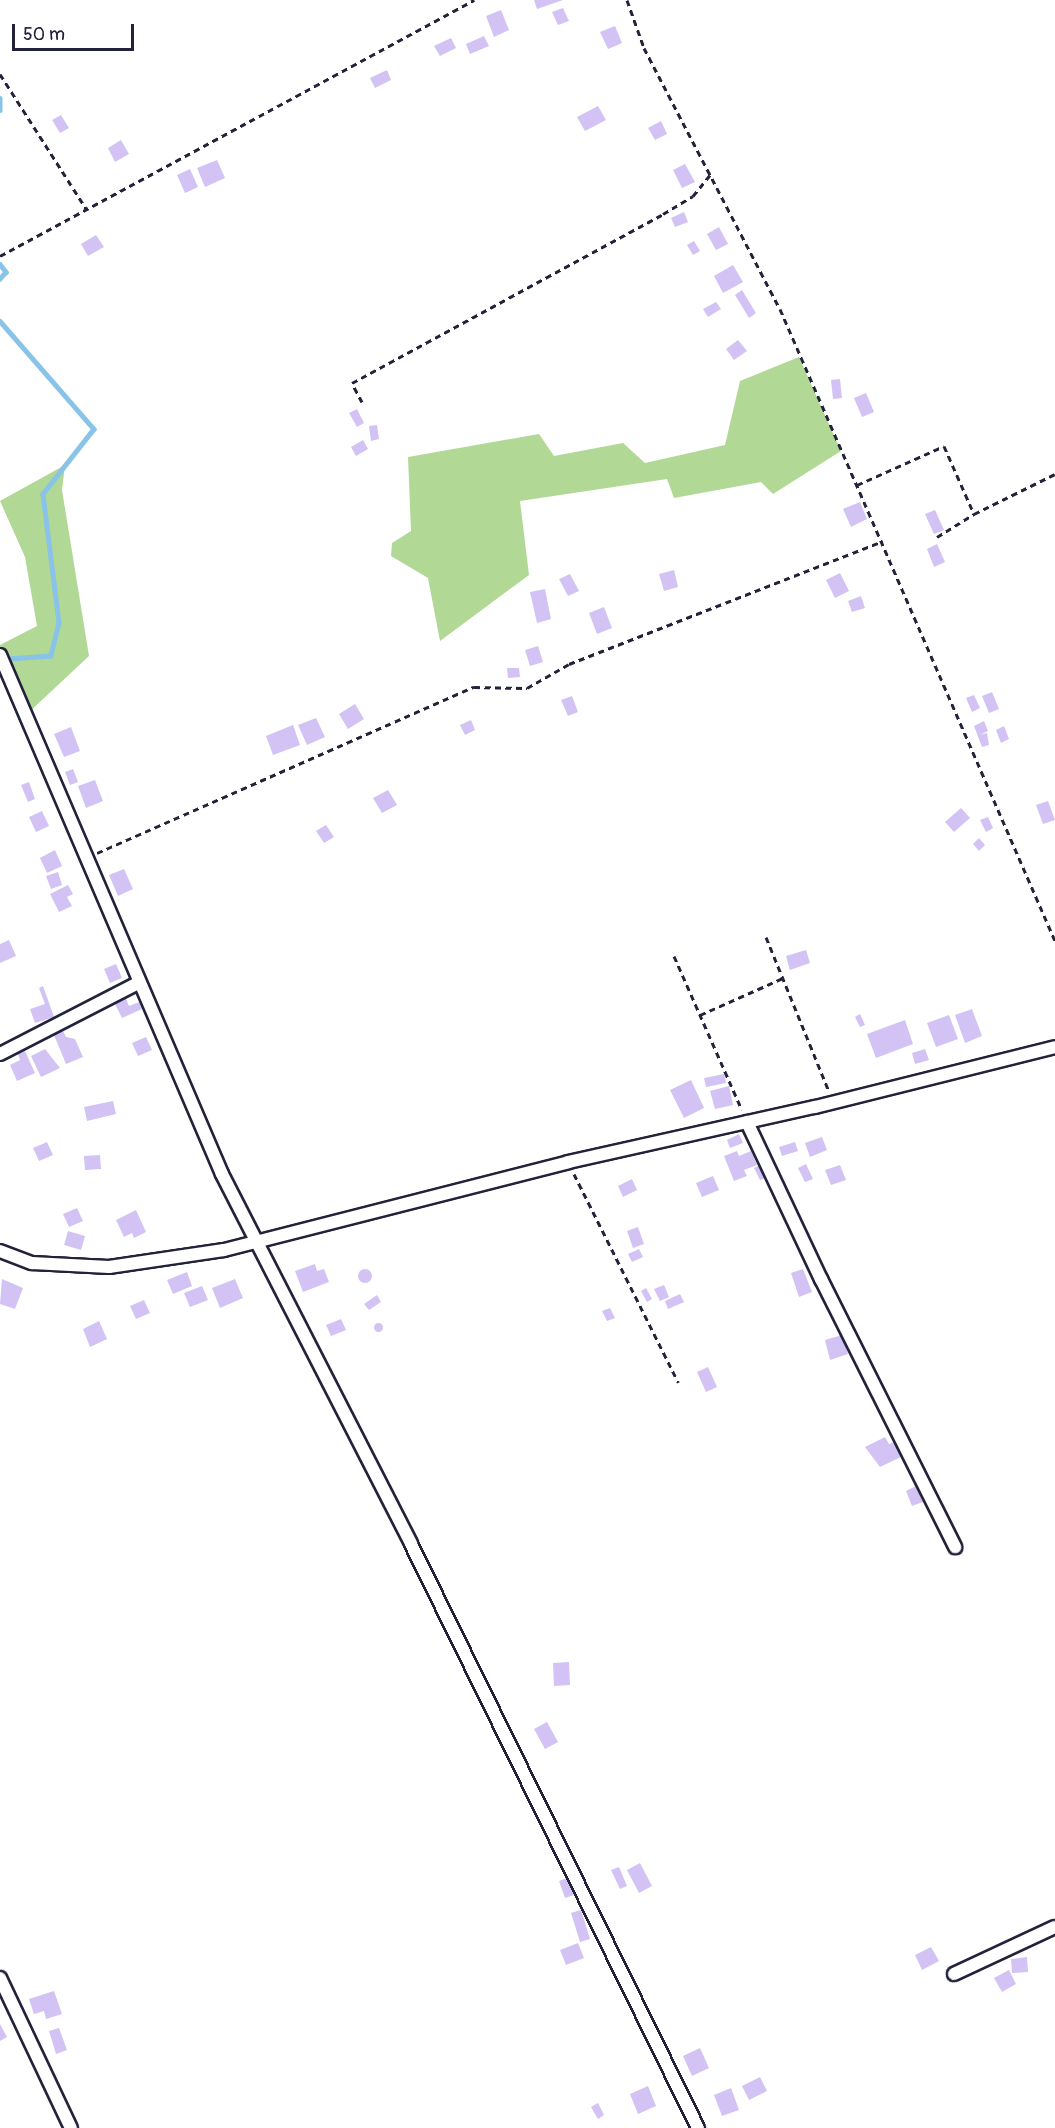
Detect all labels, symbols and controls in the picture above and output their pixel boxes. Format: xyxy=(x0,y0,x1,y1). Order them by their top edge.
scale bar xyxy=(15,12,136,50)
text: 50 m xyxy=(23,23,65,46)

